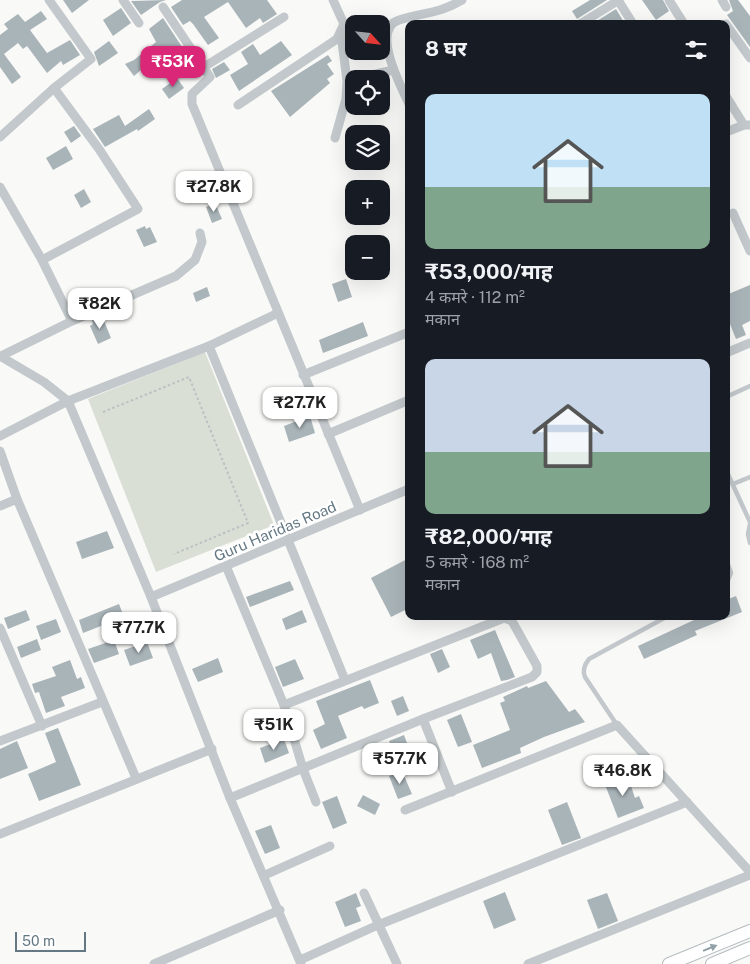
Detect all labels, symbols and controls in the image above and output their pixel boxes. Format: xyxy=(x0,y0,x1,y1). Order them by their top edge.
north arrow xyxy=(345,15,390,60)
map controls xyxy=(345,15,390,280)
text: 8 घर xyxy=(425,36,467,61)
icon: filters xyxy=(682,36,710,64)
pin: ₹53K xyxy=(143,46,203,88)
text: ₹53K xyxy=(151,52,195,71)
button: locate xyxy=(345,70,390,115)
button: layers xyxy=(345,125,390,170)
icon: home xyxy=(523,126,613,216)
pin: ₹27.8K xyxy=(173,170,255,213)
text: ₹27.8K xyxy=(186,177,242,196)
button: + xyxy=(345,180,390,225)
button: − xyxy=(345,235,390,280)
text: ₹53,000/माह xyxy=(425,259,553,284)
pin: ₹82K xyxy=(70,288,130,330)
text: 4 कमरे · 112 m² xyxy=(425,288,525,307)
text: ₹82K xyxy=(79,294,121,313)
text: मकान xyxy=(425,310,460,329)
pin: ₹27.7K xyxy=(259,386,341,429)
icon: home xyxy=(523,391,613,481)
text: ₹27.7K xyxy=(273,393,327,412)
street label: Guru Haridas Road xyxy=(211,498,339,564)
text: ₹82,000/माह xyxy=(425,524,552,549)
text: 5 कमरे · 168 m² xyxy=(425,553,529,572)
text: मकान xyxy=(425,575,460,594)
pin: ₹77.7K xyxy=(98,612,180,654)
text: ₹77.7K xyxy=(112,618,166,637)
pin: ₹51K xyxy=(244,708,304,751)
text: ₹51K xyxy=(254,715,294,734)
pin: ₹57.7K xyxy=(359,742,441,785)
text: ₹57.7K xyxy=(373,749,427,768)
pin: ₹46.8K xyxy=(582,754,664,797)
text: ₹46.8K xyxy=(594,761,652,780)
scale bar xyxy=(15,929,86,952)
text: 50 m xyxy=(22,933,55,949)
one-way arrow xyxy=(702,943,717,951)

